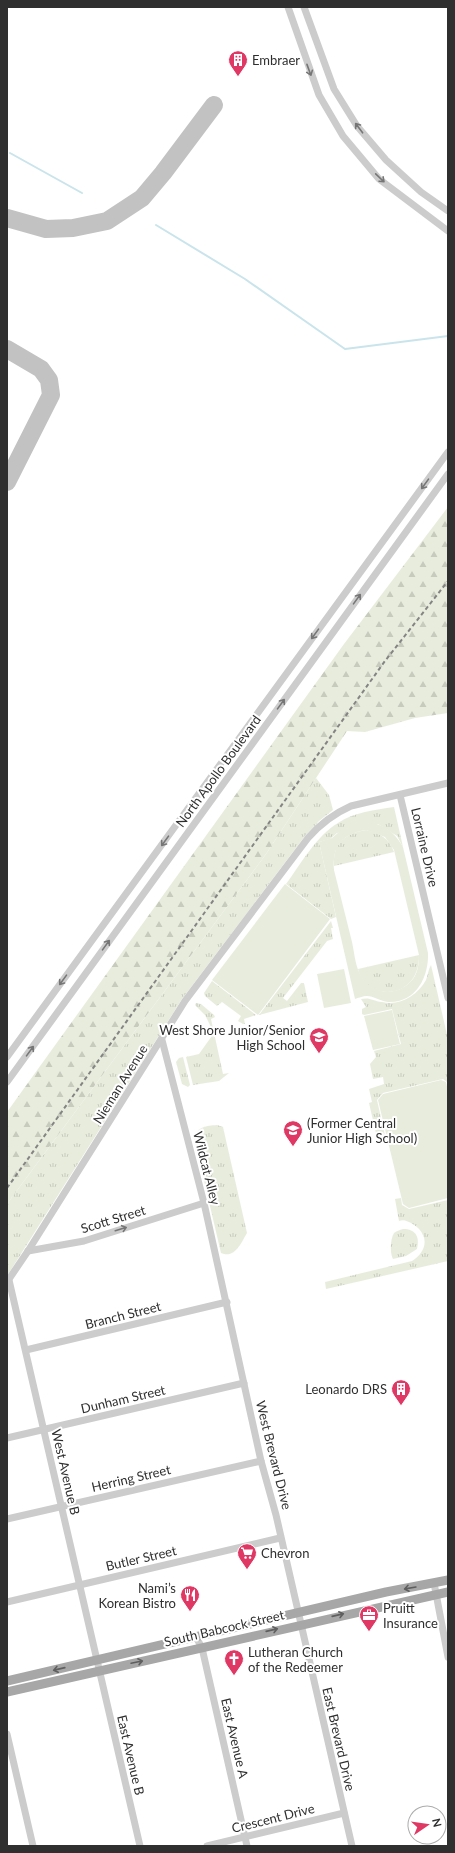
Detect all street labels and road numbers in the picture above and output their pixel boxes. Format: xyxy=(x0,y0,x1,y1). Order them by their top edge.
street label: North Apollo Boulevard xyxy=(172,712,264,830)
street label: Lorraine Drive xyxy=(408,806,442,888)
street label: Nieman Avenue xyxy=(89,1041,151,1126)
street label: Wildcat Alley xyxy=(190,1130,224,1207)
street label: Scott Street xyxy=(79,1201,148,1236)
street label: Branch Street xyxy=(83,1298,163,1332)
street label: Dunham Street xyxy=(79,1381,167,1416)
street label: West Brevard Drive xyxy=(253,1399,295,1511)
street label: West Avenue B xyxy=(48,1428,84,1516)
street label: Herring Street xyxy=(90,1461,172,1495)
street label: Butler Street xyxy=(104,1542,178,1574)
street label: South Babcock Street xyxy=(162,1606,286,1650)
street label: East Brevard Drive xyxy=(319,1686,359,1793)
street label: East Avenue A xyxy=(218,1696,252,1780)
street label: East Avenue B xyxy=(114,1713,148,1797)
street label: Crescent Drive xyxy=(230,1800,316,1836)

